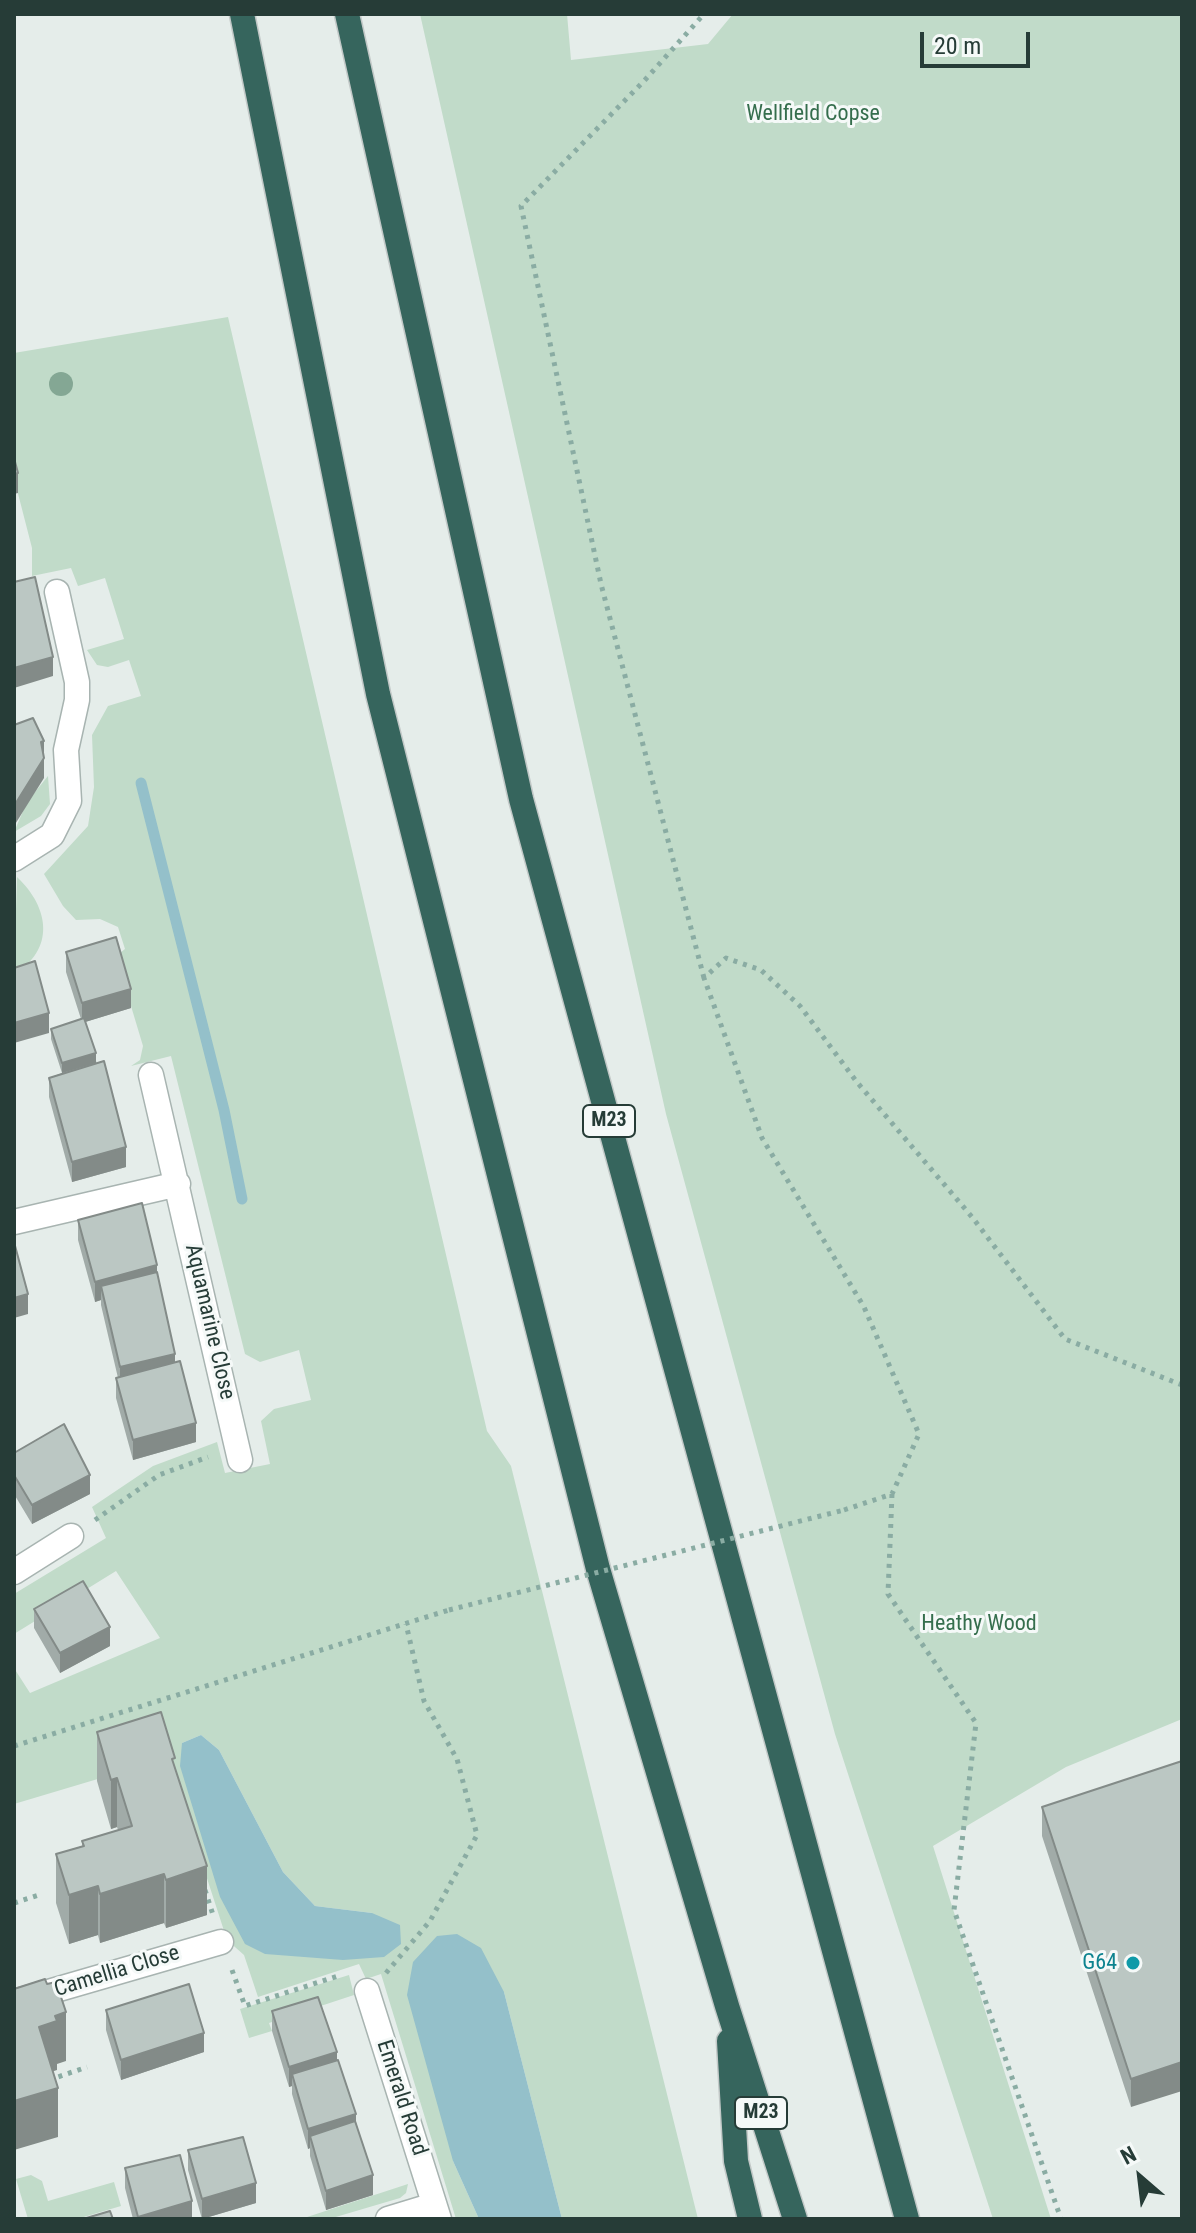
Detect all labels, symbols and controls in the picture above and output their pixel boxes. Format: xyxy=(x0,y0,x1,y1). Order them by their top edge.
scale bar xyxy=(924,16,1034,66)
text: 20 m xyxy=(934,32,981,60)
park label: Wellfield Copse xyxy=(746,101,880,127)
road number: M23 xyxy=(583,1105,635,1137)
street label: Aquamarine Close xyxy=(178,1242,240,1402)
park label: Heathy Wood xyxy=(921,1611,1037,1637)
street label: Camellia Close xyxy=(51,1940,183,2004)
place label: G64 xyxy=(1082,1950,1117,1976)
marker: G64 xyxy=(1124,1954,1142,1972)
street label: Emerald Road xyxy=(370,2037,432,2159)
road number: M23 xyxy=(735,2097,787,2129)
north arrow xyxy=(1100,2137,1180,2217)
text: N xyxy=(1117,2141,1140,2170)

